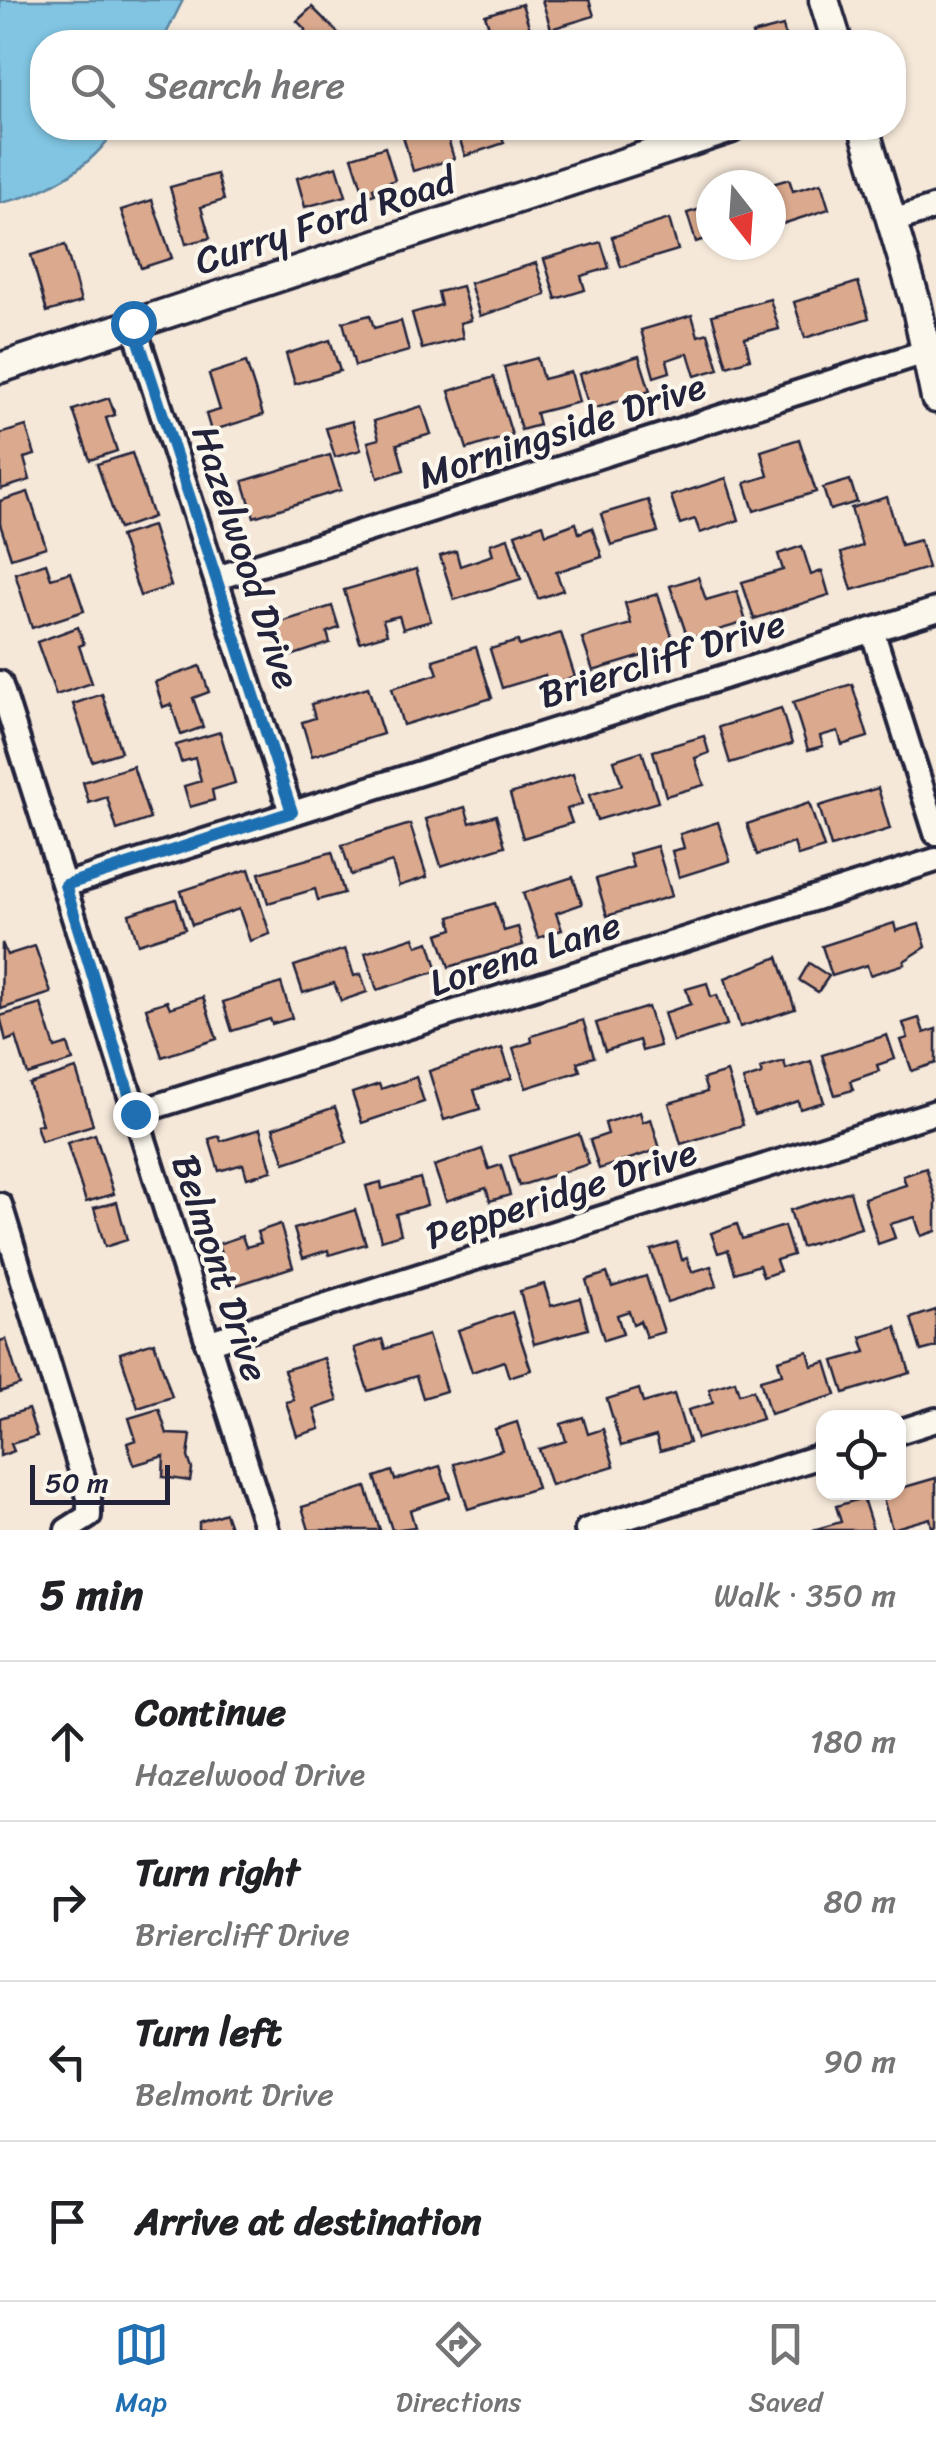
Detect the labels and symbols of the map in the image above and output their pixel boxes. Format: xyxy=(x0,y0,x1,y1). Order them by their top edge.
street label: Curry Ford Road xyxy=(186,146,467,295)
north arrow xyxy=(696,170,786,260)
route start xyxy=(111,301,157,347)
street label: Morningside Drive xyxy=(410,353,714,509)
street label: Hazelwood Drive xyxy=(172,417,320,697)
street label: Briercliff Drive xyxy=(530,590,794,728)
street label: Lorena Lane xyxy=(420,892,630,1016)
route end xyxy=(113,1092,159,1138)
street label: Pepperidge Drive xyxy=(417,1119,705,1269)
street label: Belmont Drive xyxy=(152,1145,288,1391)
scale bar xyxy=(30,1460,170,1504)

